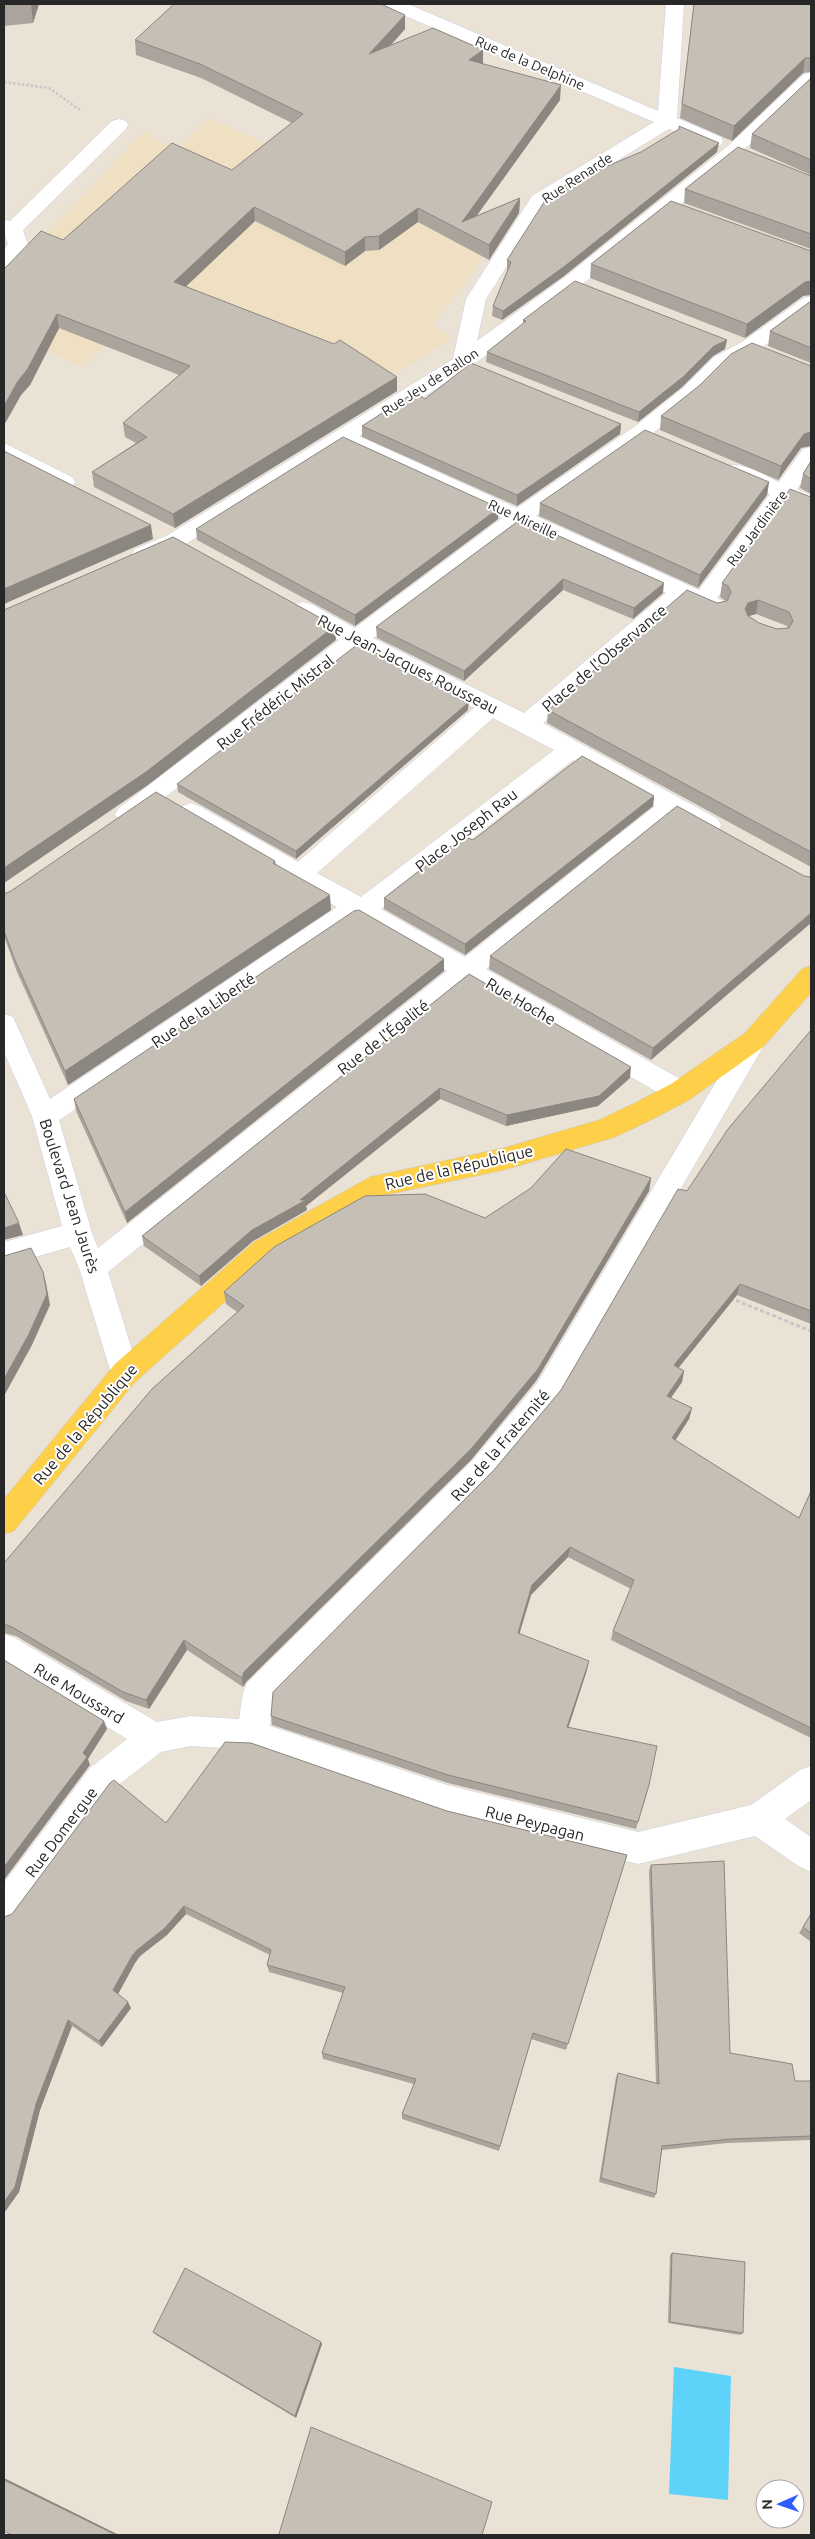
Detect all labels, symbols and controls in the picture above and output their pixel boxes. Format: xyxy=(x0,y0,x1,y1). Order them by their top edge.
street label: Rue de la Delphine xyxy=(473,33,587,93)
street label: Rue Renarde xyxy=(539,149,615,207)
street label: Rue Jeu de Ballon xyxy=(379,345,481,419)
street label: Rue Jardinière xyxy=(723,487,791,569)
street label: Rue Mireille xyxy=(486,496,560,542)
street label: Place de l'Observance xyxy=(538,601,670,715)
street label: Rue Jean-Jacques Rousseau xyxy=(315,611,501,717)
street label: Rue Frédéric Mistral xyxy=(213,651,337,753)
street label: Place Joseph Rau xyxy=(411,785,521,875)
street label: Rue de la Liberté xyxy=(148,969,258,1051)
street label: Rue Hoche xyxy=(483,974,559,1028)
street label: Rue de l'Égalité xyxy=(333,994,432,1078)
street label: Boulevard Jean Jaurès xyxy=(36,1116,104,1276)
street label: Rue de la République xyxy=(383,1141,535,1193)
street label: Rue de la République xyxy=(29,1360,141,1488)
street label: Rue de la Fraternité xyxy=(447,1386,553,1504)
street label: Rue Moussard xyxy=(31,1659,127,1727)
street label: Rue Domergue xyxy=(21,1783,101,1881)
street label: Rue Peypagan xyxy=(484,1802,586,1844)
north arrow xyxy=(755,2479,805,2529)
text: N xyxy=(759,2499,775,2510)

